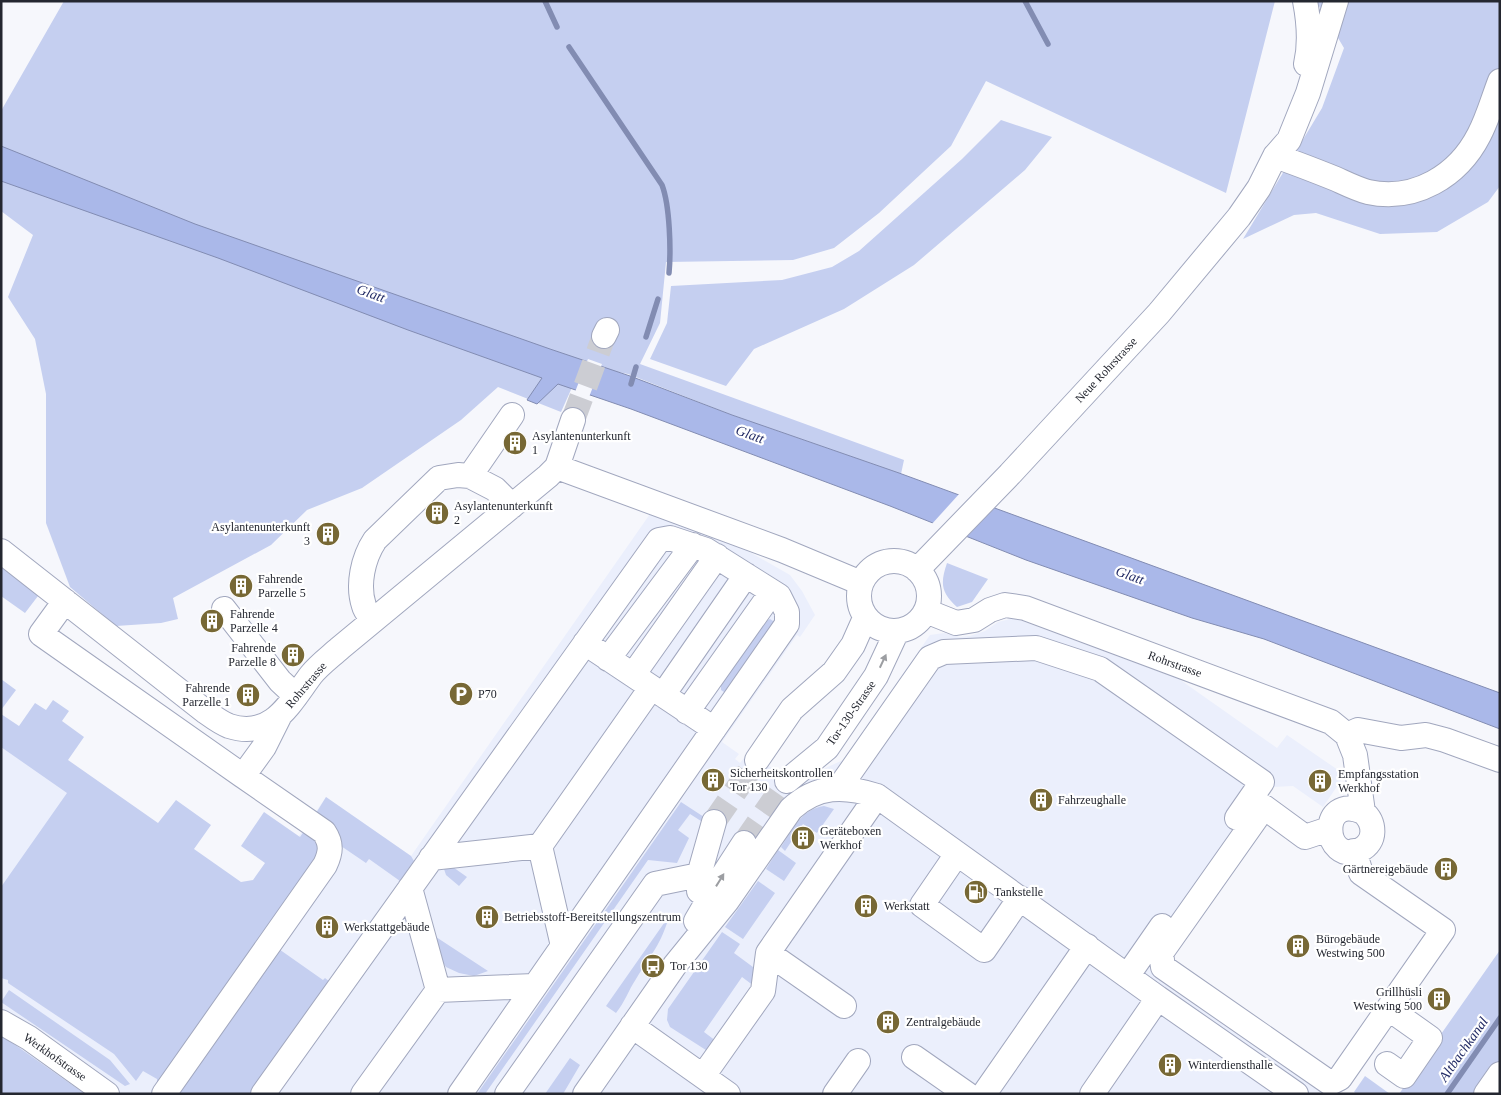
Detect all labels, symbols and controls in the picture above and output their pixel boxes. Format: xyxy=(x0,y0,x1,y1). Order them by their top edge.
water label: Glatt xyxy=(355,282,388,306)
street label: Neue Rohrstrasse xyxy=(1072,334,1140,406)
water label: Glatt xyxy=(734,423,767,447)
place label: Asylantenunterkunft 1 xyxy=(532,429,631,457)
building icon: Asylantenunterkunft 1 xyxy=(502,430,528,456)
place label: Asylantenunterkunft 2 xyxy=(454,499,553,527)
building icon: Asylantenunterkunft 2 xyxy=(424,500,450,526)
place label: Asylantenunterkunft 3 xyxy=(211,520,311,548)
building icon: Asylantenunterkunft 3 xyxy=(315,521,341,547)
water label: Glatt xyxy=(1114,564,1147,588)
place label: Fahrende Parzelle 5 xyxy=(258,572,306,600)
building icon: Fahrende Parzelle 5 xyxy=(228,573,254,599)
place label: Fahrende Parzelle 4 xyxy=(230,607,278,635)
building icon: Fahrende Parzelle 4 xyxy=(199,608,225,634)
place label: Fahrende Parzelle 8 xyxy=(228,641,276,669)
building icon: Fahrende Parzelle 8 xyxy=(280,642,306,668)
street label: Rohrstrasse xyxy=(1146,648,1204,680)
one-way arrow xyxy=(880,654,888,668)
street label: Rohrstrasse xyxy=(283,659,329,711)
street label: Tor-130-Strasse xyxy=(823,678,879,748)
place label: Fahrende Parzelle 1 xyxy=(182,681,230,709)
parking icon: P70 xyxy=(448,681,474,707)
building icon: Fahrende Parzelle 1 xyxy=(235,682,261,708)
place label: P70 xyxy=(478,687,497,701)
place label: Sicherheitskontrollen Tor 130 xyxy=(730,766,833,794)
building icon: Sicherheitskontrollen Tor 130 xyxy=(700,767,726,793)
place label: Empfangsstation Werkhof xyxy=(1338,767,1419,795)
building icon: Empfangsstation Werkhof xyxy=(1307,768,1333,794)
building icon: Fahrzeughalle xyxy=(1028,787,1054,813)
place label: Fahrzeughalle xyxy=(1058,793,1126,807)
place label: Geräteboxen Werkhof xyxy=(820,824,881,852)
building icon: Geräteboxen Werkhof xyxy=(790,825,816,851)
building icon: Gärtnereigebäude xyxy=(1433,856,1459,882)
place label: Gärtnereigebäude xyxy=(1343,862,1428,876)
one-way arrow xyxy=(715,873,725,886)
fuel station icon: Tankstelle xyxy=(963,879,989,905)
place label: Tankstelle xyxy=(994,885,1043,899)
building icon: Werkstatt xyxy=(853,893,879,919)
place label: Werkstatt xyxy=(884,899,930,913)
building icon: Betriebsstoff-Bereitstellungszentrum xyxy=(474,904,500,930)
place label: Betriebsstoff-Bereitstellungszentrum xyxy=(504,910,682,924)
building icon: Werkstattgebäude xyxy=(314,914,340,940)
place label: Werkstattgebäude xyxy=(344,920,430,934)
place label: Bürogebäude Westwing 500 xyxy=(1316,932,1385,960)
building icon: Bürogebäude Westwing 500 xyxy=(1285,933,1311,959)
bus stop icon: Tor 130 xyxy=(640,953,666,979)
place label: Tor 130 xyxy=(670,959,708,973)
place label: Grillhüsli Westwing 500 xyxy=(1353,985,1423,1013)
building icon: Grillhüsli Westwing 500 xyxy=(1426,986,1452,1012)
building icon: Zentralgebäude xyxy=(875,1009,901,1035)
water label: Altbachkanal xyxy=(1435,1014,1491,1085)
place label: Zentralgebäude xyxy=(906,1015,981,1029)
street label: Werkhofstrasse xyxy=(21,1030,89,1084)
building icon: Winterdiensthalle xyxy=(1157,1052,1183,1078)
place label: Winterdiensthalle xyxy=(1188,1058,1273,1072)

